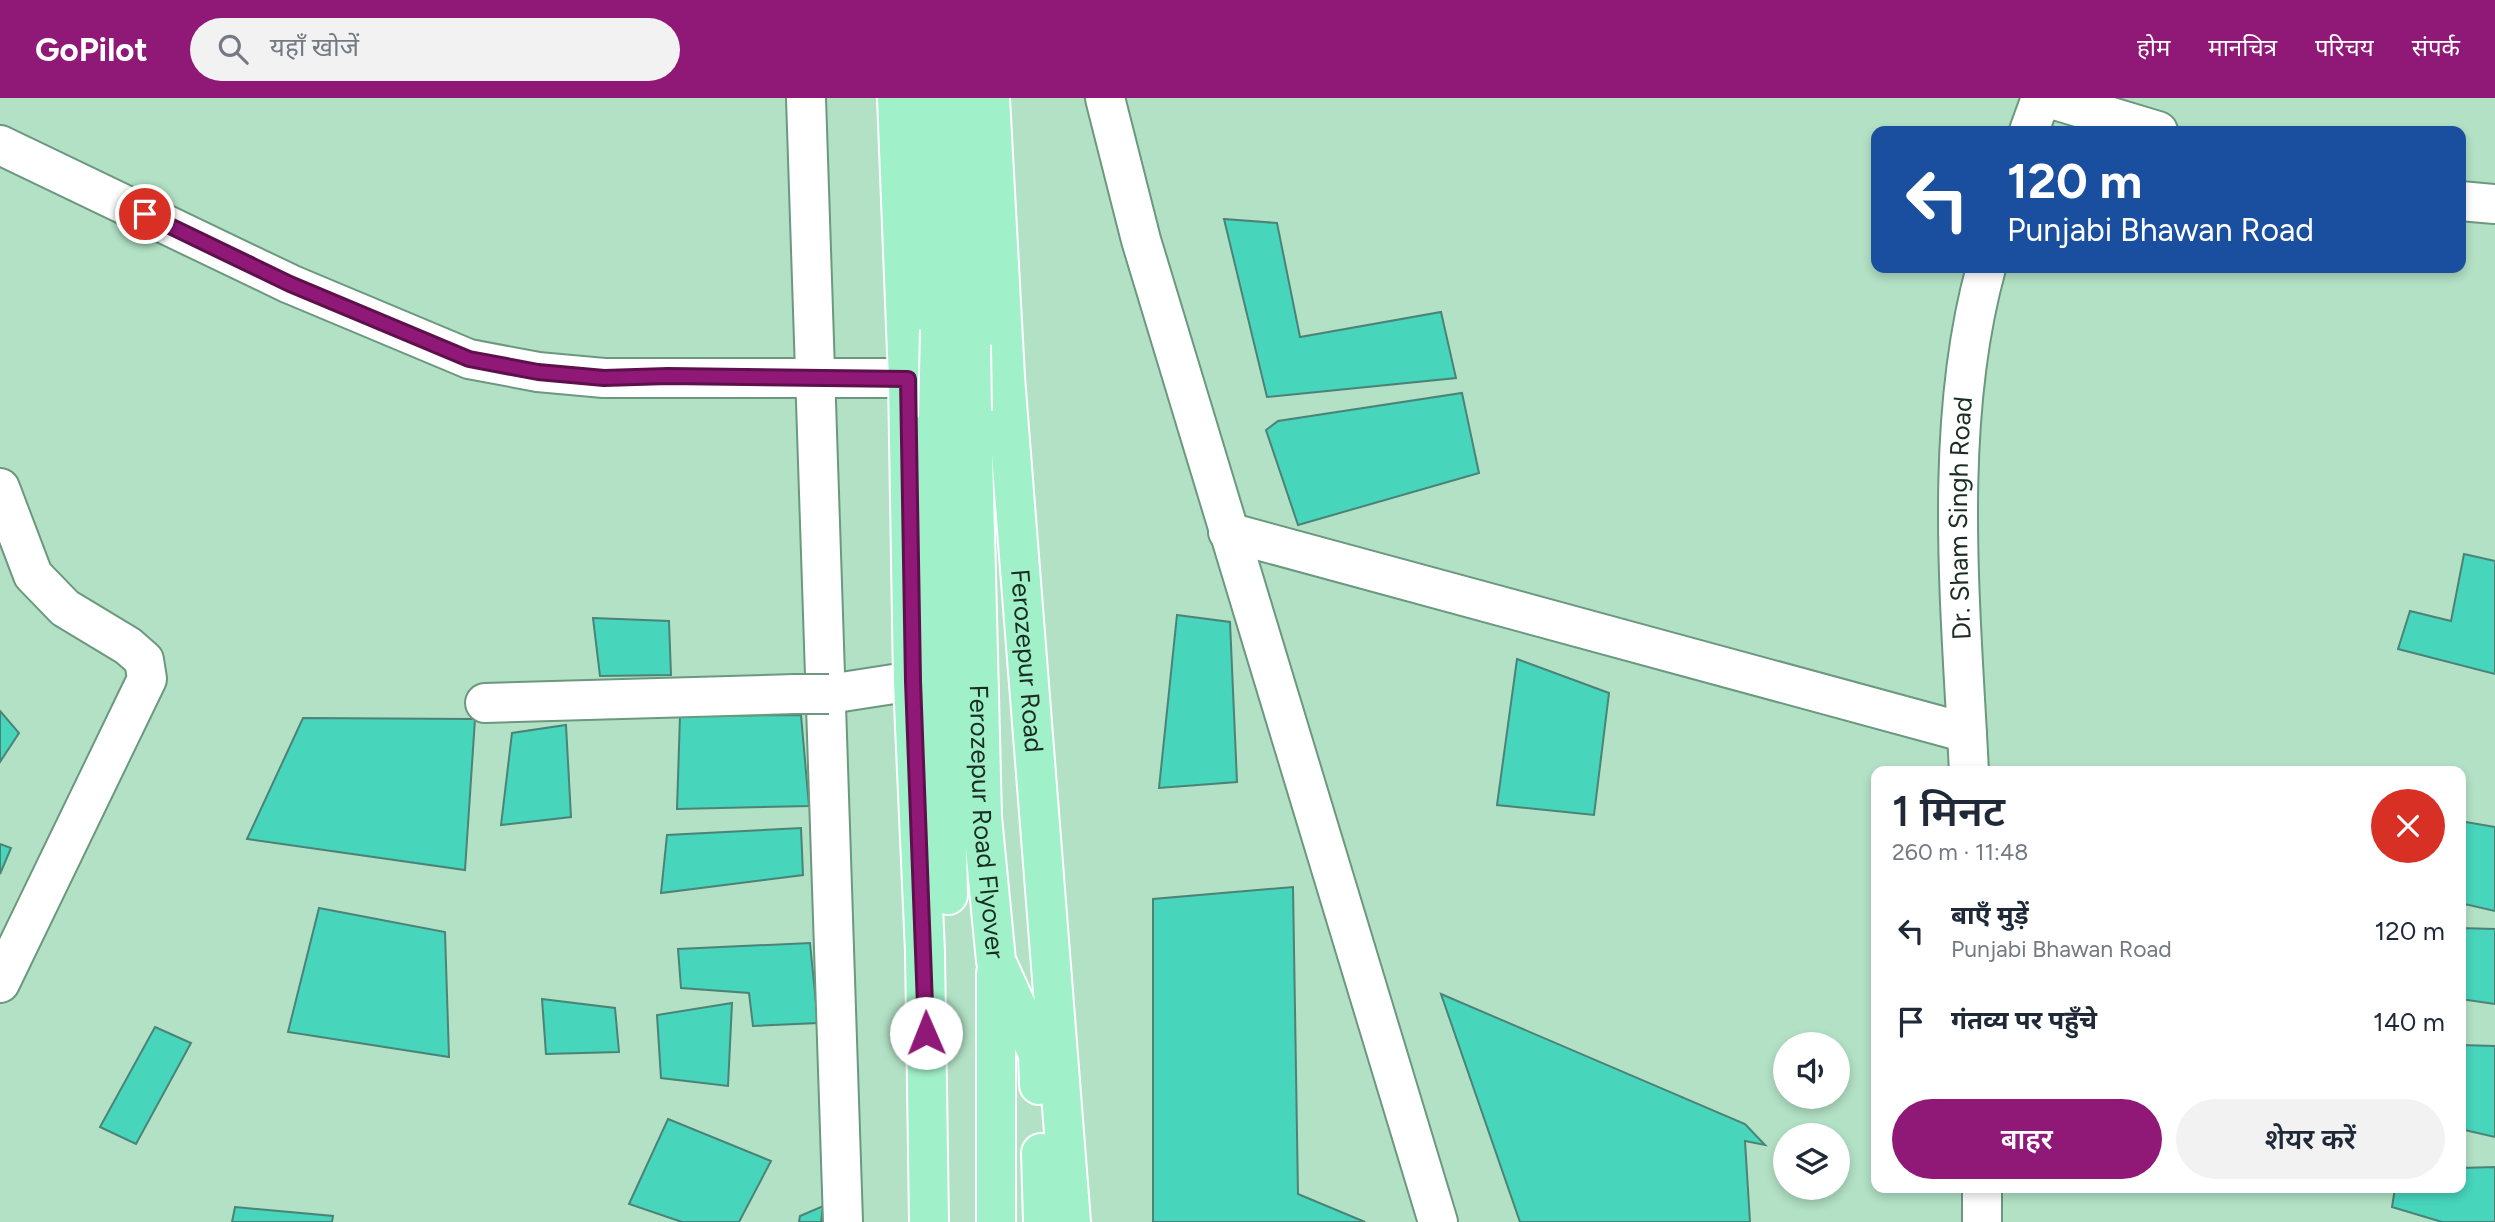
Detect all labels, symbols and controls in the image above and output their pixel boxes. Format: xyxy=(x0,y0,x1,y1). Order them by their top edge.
search box xyxy=(190,18,680,81)
text: GoPilot xyxy=(35,30,148,69)
icon: search xyxy=(214,30,252,68)
text: यहाँ खोजें xyxy=(270,31,359,63)
text: होम xyxy=(2137,33,2170,62)
text: मानचित्र xyxy=(2208,33,2277,62)
text: परिचय xyxy=(2315,33,2374,62)
text: संपर्क xyxy=(2412,33,2460,62)
text: 120 m xyxy=(2007,151,2142,210)
icon: left xyxy=(1892,154,1983,245)
pin xyxy=(115,184,175,244)
icon: arrive xyxy=(126,195,164,233)
text: Punjabi Bhawan Road xyxy=(2007,211,2314,249)
street label: Dr. Sham Singh Road xyxy=(1942,395,1979,641)
street label: Ferozepur Road xyxy=(1004,568,1050,754)
street label: Ferozepur Road Flyover xyxy=(963,684,1012,960)
text: 1 मिनट xyxy=(1892,786,2005,837)
button: close xyxy=(2371,789,2445,863)
text: 260 m · 11:48 xyxy=(1892,838,2028,866)
text: बाएँ मुड़ें xyxy=(1951,899,2028,931)
icon: left xyxy=(1892,912,1930,950)
text: 120 m xyxy=(2375,915,2445,947)
text: Punjabi Bhawan Road xyxy=(1951,935,2172,963)
position arrow xyxy=(889,996,963,1070)
icon: arrive xyxy=(1892,1003,1930,1041)
text: गंतव्य पर पहुँचे xyxy=(1951,1004,2097,1036)
text: 140 m xyxy=(2373,1006,2445,1038)
map controls xyxy=(1773,1032,1850,1200)
button: sound xyxy=(1773,1032,1850,1109)
button: बाहर xyxy=(1892,1099,2162,1179)
button: शेयर करें xyxy=(2176,1099,2445,1179)
button: layers xyxy=(1773,1123,1850,1200)

